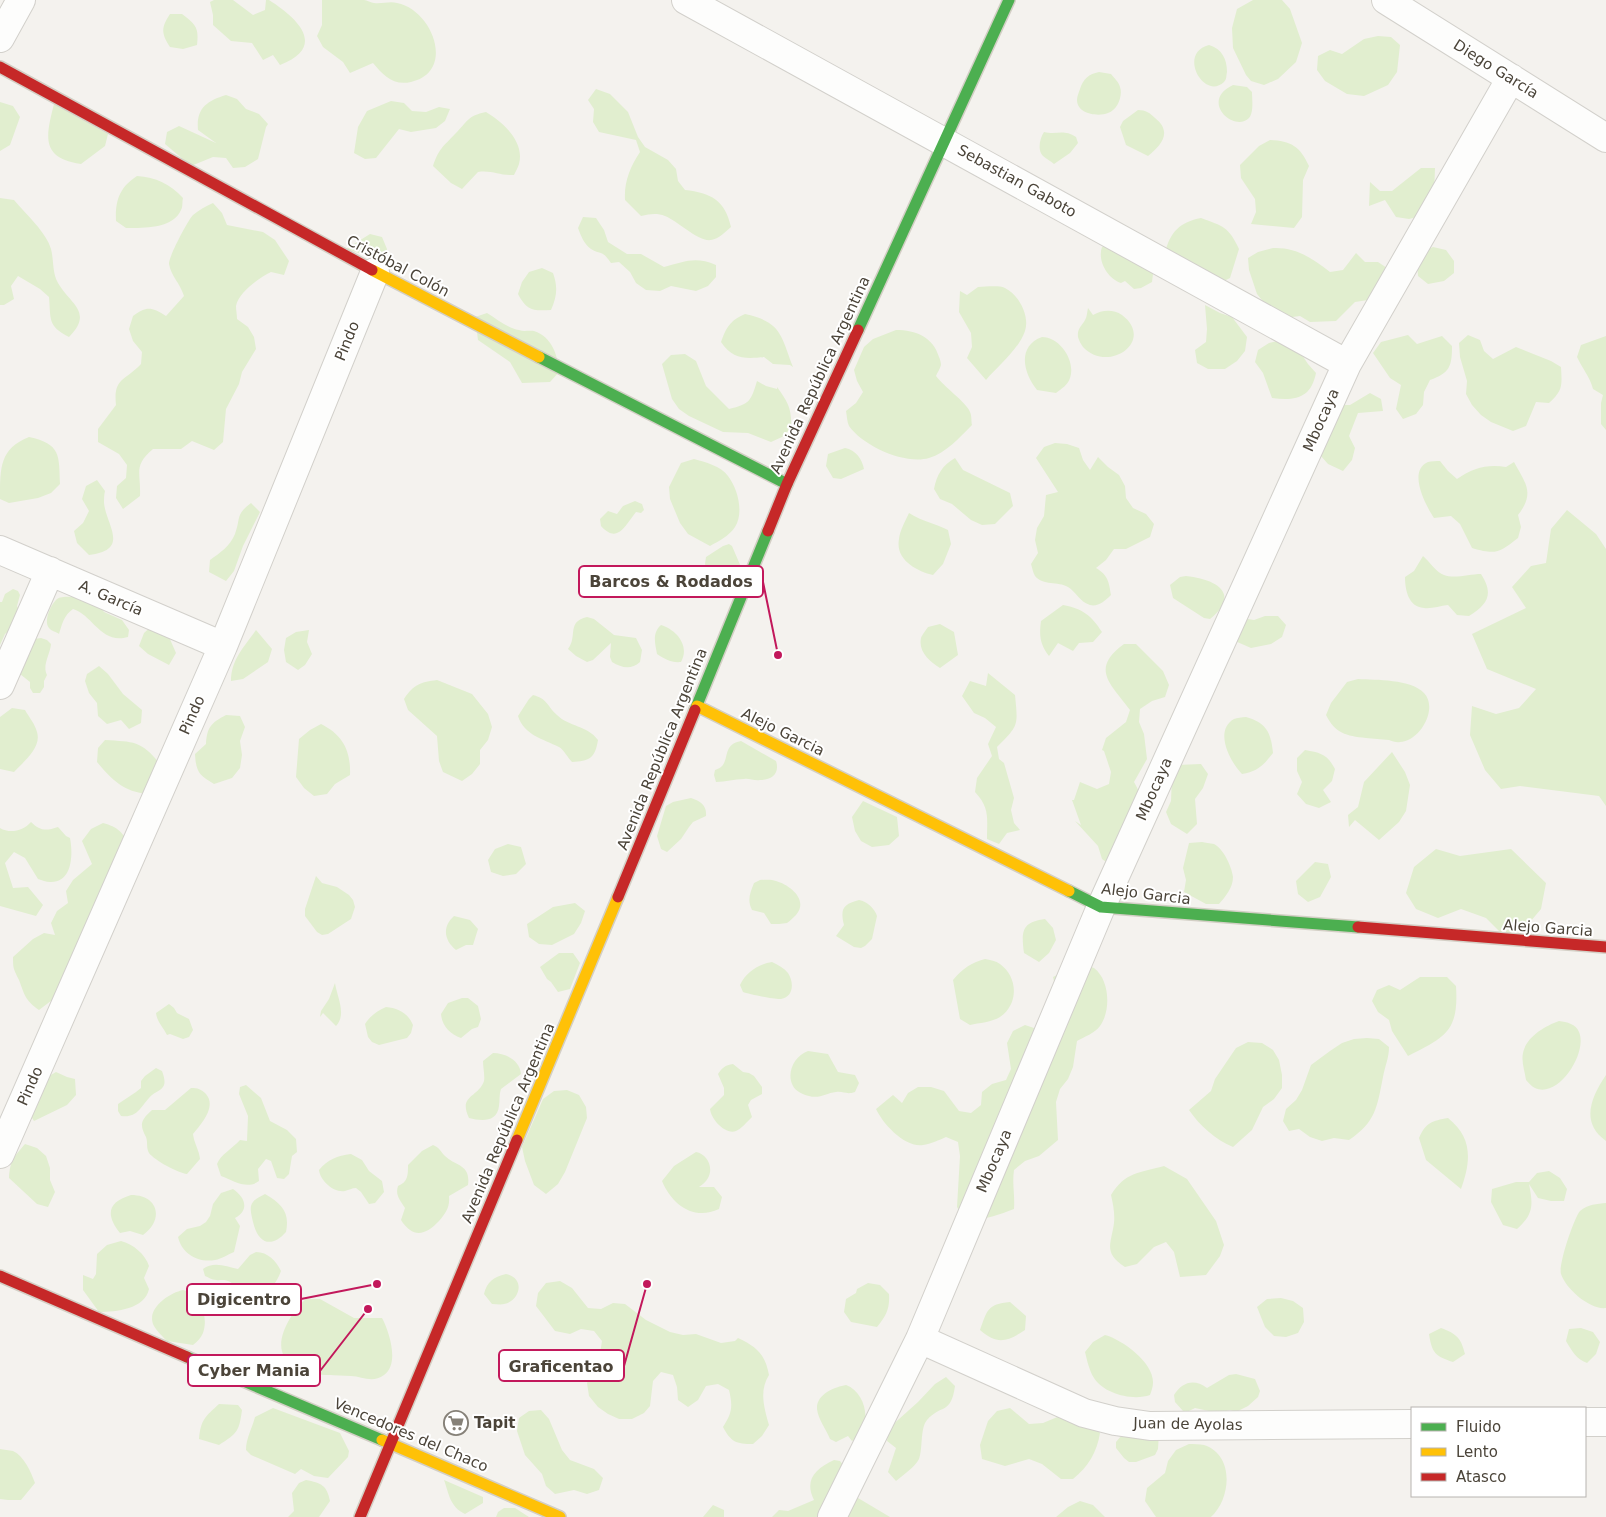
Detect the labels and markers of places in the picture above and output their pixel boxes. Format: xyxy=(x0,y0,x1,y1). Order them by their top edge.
callout: Barcos & Rodados xyxy=(579,566,763,597)
callout: Digicentro xyxy=(187,1284,301,1315)
callout: Graficentao xyxy=(499,1350,624,1381)
callout: Cyber Mania xyxy=(188,1355,320,1386)
supermarket icon: Tapit xyxy=(443,1410,469,1436)
place label: Tapit xyxy=(474,1414,515,1432)

